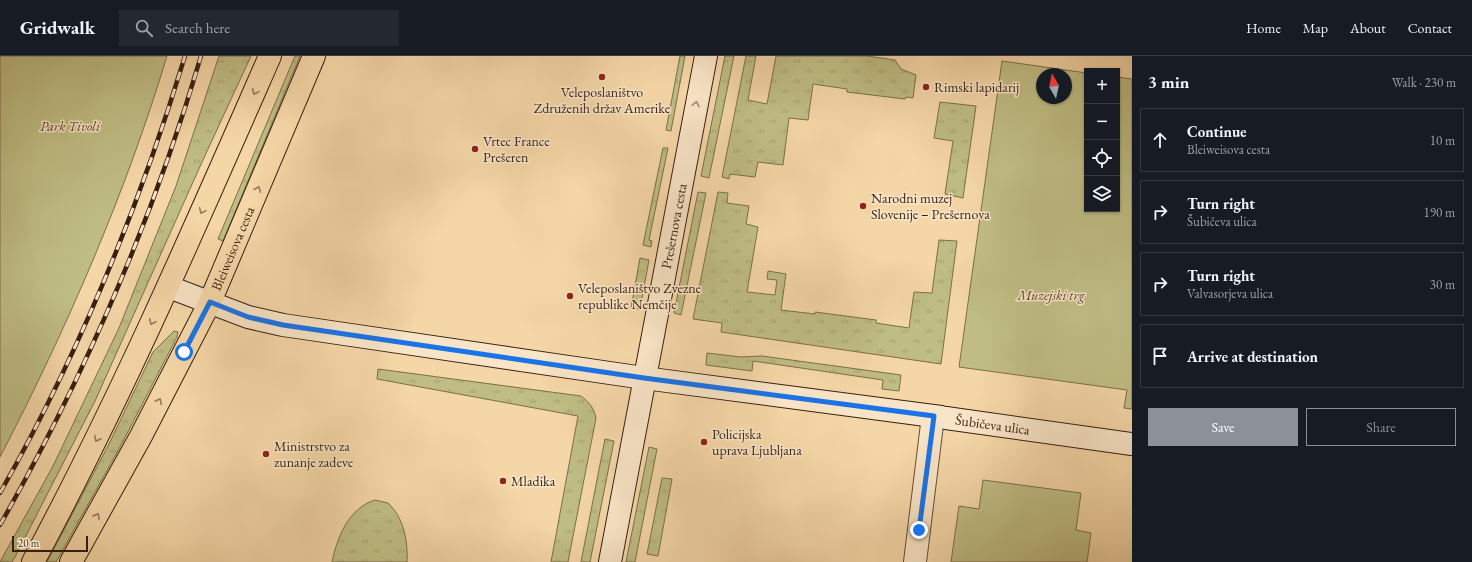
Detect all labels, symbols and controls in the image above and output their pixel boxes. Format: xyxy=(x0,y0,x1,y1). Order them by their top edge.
search box xyxy=(119,10,399,46)
text: Gridwalk xyxy=(20,15,95,40)
icon: search xyxy=(133,17,155,39)
text: Search here xyxy=(165,18,230,37)
text: Home xyxy=(1246,19,1281,37)
text: Map xyxy=(1303,19,1328,37)
text: About xyxy=(1350,19,1386,37)
text: Contact xyxy=(1408,19,1452,37)
north arrow xyxy=(1036,68,1072,104)
map controls xyxy=(1084,68,1120,212)
button: + xyxy=(1084,68,1120,104)
text: 3 min xyxy=(1148,71,1189,93)
marker: Veleposlaništvo Združenih držav Amerike xyxy=(597,72,607,82)
text: Walk · 230 m xyxy=(1392,74,1456,91)
place label: Rimski lapidarij xyxy=(934,78,1019,96)
marker: Rimski lapidarij xyxy=(921,82,931,92)
place label: Veleposlaništvo Združenih držav Amerike xyxy=(534,83,671,117)
one-way arrow xyxy=(251,88,259,95)
one-way arrow xyxy=(692,101,700,108)
button: − xyxy=(1084,104,1120,140)
park label: Park Tivoli xyxy=(40,117,101,135)
text: Continue xyxy=(1187,122,1247,141)
icon: ahead xyxy=(1149,129,1171,151)
place label: Vrtec France Prešeren xyxy=(483,132,550,166)
text: 10 m xyxy=(1430,132,1455,149)
button: locate xyxy=(1084,140,1120,176)
text: Bleiweisova cesta xyxy=(1187,141,1270,158)
marker: Vrtec France Prešeren xyxy=(470,144,480,154)
button: layers xyxy=(1084,176,1120,212)
street label: Prešernova cesta xyxy=(657,181,691,270)
one-way arrow xyxy=(254,186,262,193)
place label: Narodni muzej Slovenije – Prešernova xyxy=(871,189,990,223)
text: Turn right xyxy=(1187,194,1255,213)
marker: Narodni muzej Slovenije – Prešernova xyxy=(858,201,868,211)
icon: right xyxy=(1149,201,1171,223)
street label: Bleiweisova cesta xyxy=(207,203,259,293)
text: 190 m xyxy=(1424,204,1455,221)
one-way arrow xyxy=(199,206,207,214)
text: Šubičeva ulica xyxy=(1187,213,1257,230)
text: Turn right xyxy=(1187,266,1255,285)
icon: right xyxy=(1149,273,1171,295)
text: 30 m xyxy=(1430,276,1455,293)
place label: Veleposlaništvo Zvezne republike Nemčije xyxy=(578,279,702,313)
text: Valvasorjeva ulica xyxy=(1187,285,1273,302)
park label: Muzejski trg xyxy=(1016,286,1086,304)
marker: Veleposlaništvo Zvezne republike Nemčije xyxy=(565,291,575,301)
one-way arrow xyxy=(149,318,157,325)
route start xyxy=(175,343,193,361)
icon: arrive xyxy=(1149,345,1171,367)
text: Arrive at destination xyxy=(1187,347,1318,366)
one-way arrow xyxy=(154,398,162,406)
button: Save xyxy=(1148,408,1298,446)
button: Share xyxy=(1306,408,1456,446)
street label: Šubičeva ulica xyxy=(954,410,1031,439)
place label: Policijska uprava Ljubljana xyxy=(712,425,802,459)
one-way arrow xyxy=(94,435,101,443)
place label: Ministrstvo za zunanje zadeve xyxy=(274,437,354,471)
marker: Policijska uprava Ljubljana xyxy=(699,437,709,447)
marker: Ministrstvo za zunanje zadeve xyxy=(261,449,271,459)
place label: Mladika xyxy=(511,472,556,490)
marker: Mladika xyxy=(498,476,508,486)
one-way arrow xyxy=(93,513,100,520)
route end xyxy=(910,521,928,539)
scale bar xyxy=(12,534,88,553)
text: 20 m xyxy=(18,536,39,550)

